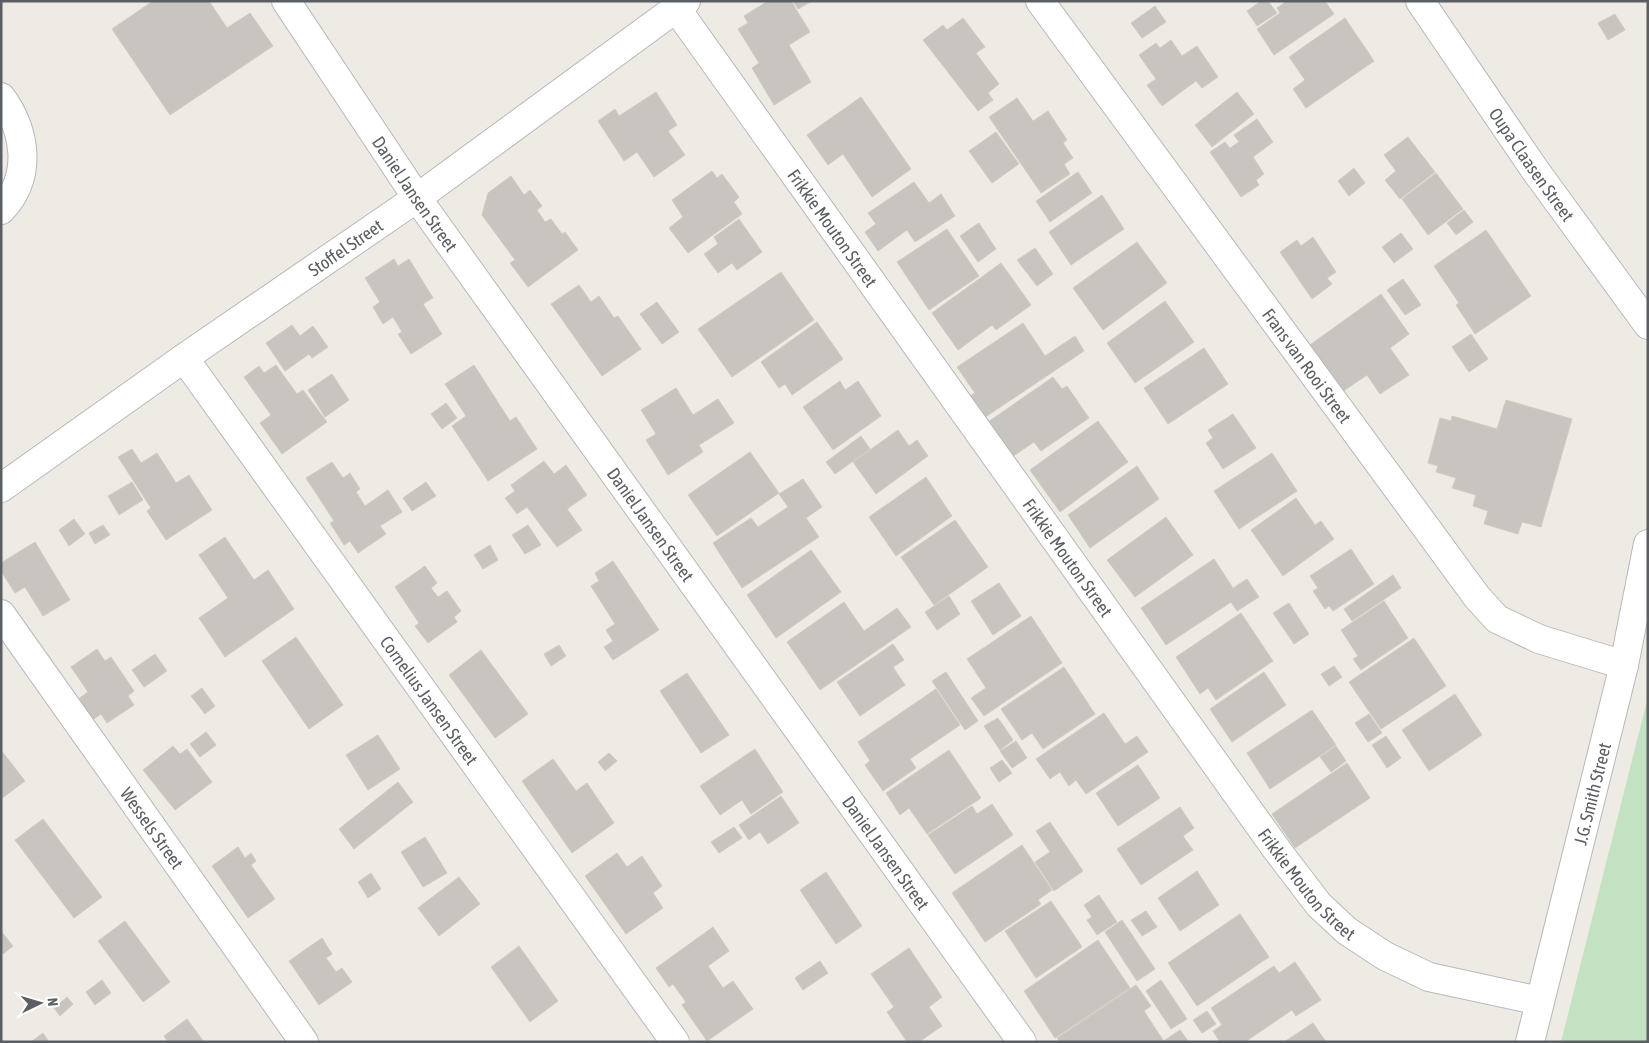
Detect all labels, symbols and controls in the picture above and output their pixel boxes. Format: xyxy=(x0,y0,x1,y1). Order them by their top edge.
street label: Oupa Claasen Street xyxy=(1485,104,1579,225)
street label: Daniel Jansen Street xyxy=(368,132,462,255)
street label: Frikkie Mouton Street xyxy=(784,165,882,291)
street label: Stoffel Street xyxy=(304,214,386,280)
street label: Frans van Rooi Street xyxy=(1258,304,1356,427)
street label: Daniel Jansen Street xyxy=(603,463,699,585)
street label: Frikkie Mouton Street xyxy=(1019,494,1117,620)
street label: Cornelius Jansen Street xyxy=(376,632,483,768)
street label: J.G. Smith Street xyxy=(1569,740,1615,847)
street label: Wessels Street xyxy=(116,783,188,873)
street label: Daniel Jansen Street xyxy=(838,792,934,914)
street label: Frikkie Mouton Street xyxy=(1254,824,1360,944)
north arrow xyxy=(15,978,65,1028)
text: N xyxy=(45,997,61,1007)

